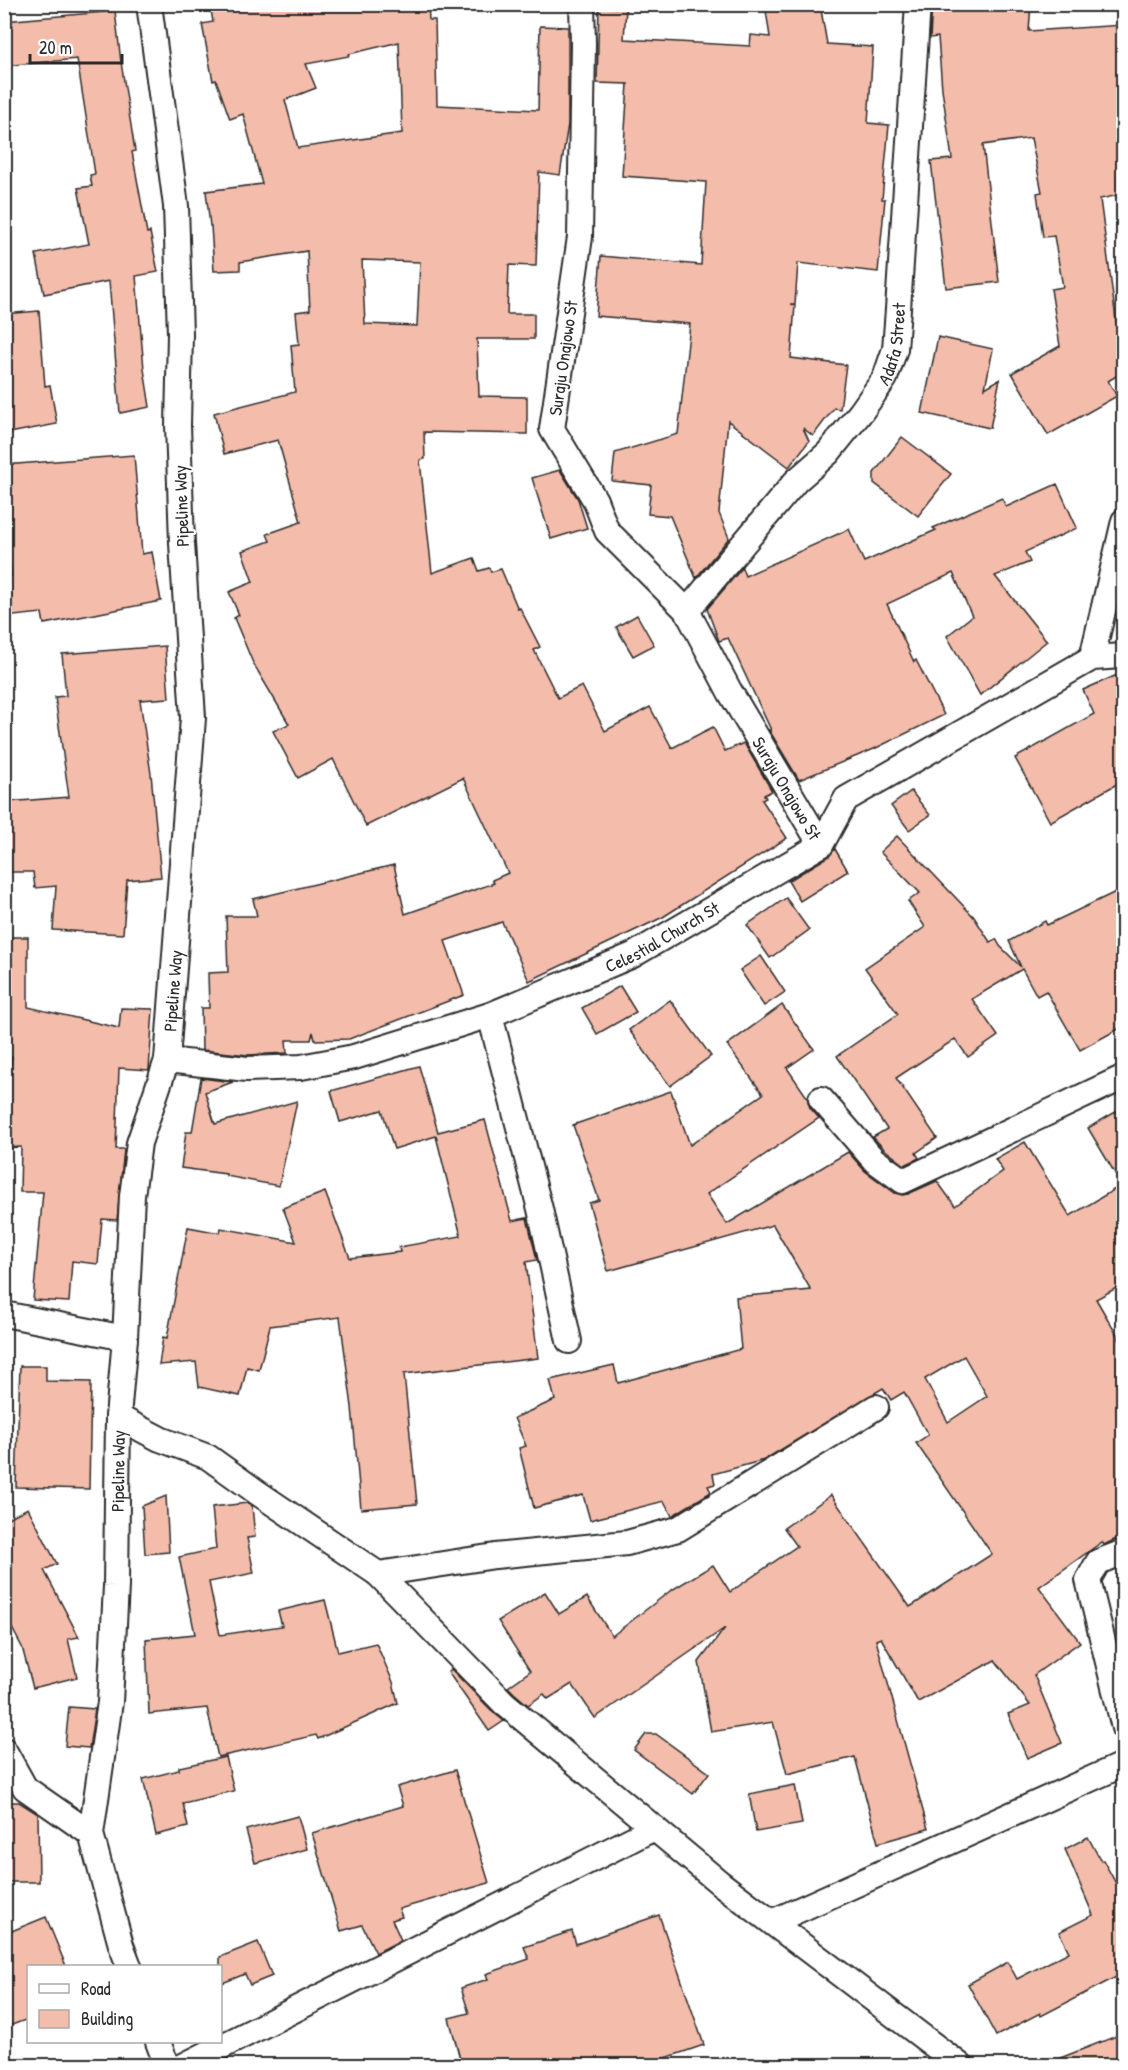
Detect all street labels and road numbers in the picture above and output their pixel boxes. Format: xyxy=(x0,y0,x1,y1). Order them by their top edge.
street label: Suraju Onajowo St xyxy=(543,298,584,417)
street label: Adafa Street xyxy=(872,301,911,390)
street label: Pipeline Way xyxy=(167,464,195,547)
street label: Suraju Onajowo St xyxy=(747,732,828,845)
street label: Celestial Church St xyxy=(601,895,724,978)
street label: Pipeline Way xyxy=(157,949,188,1032)
street label: Pipeline Way xyxy=(104,1430,130,1512)

